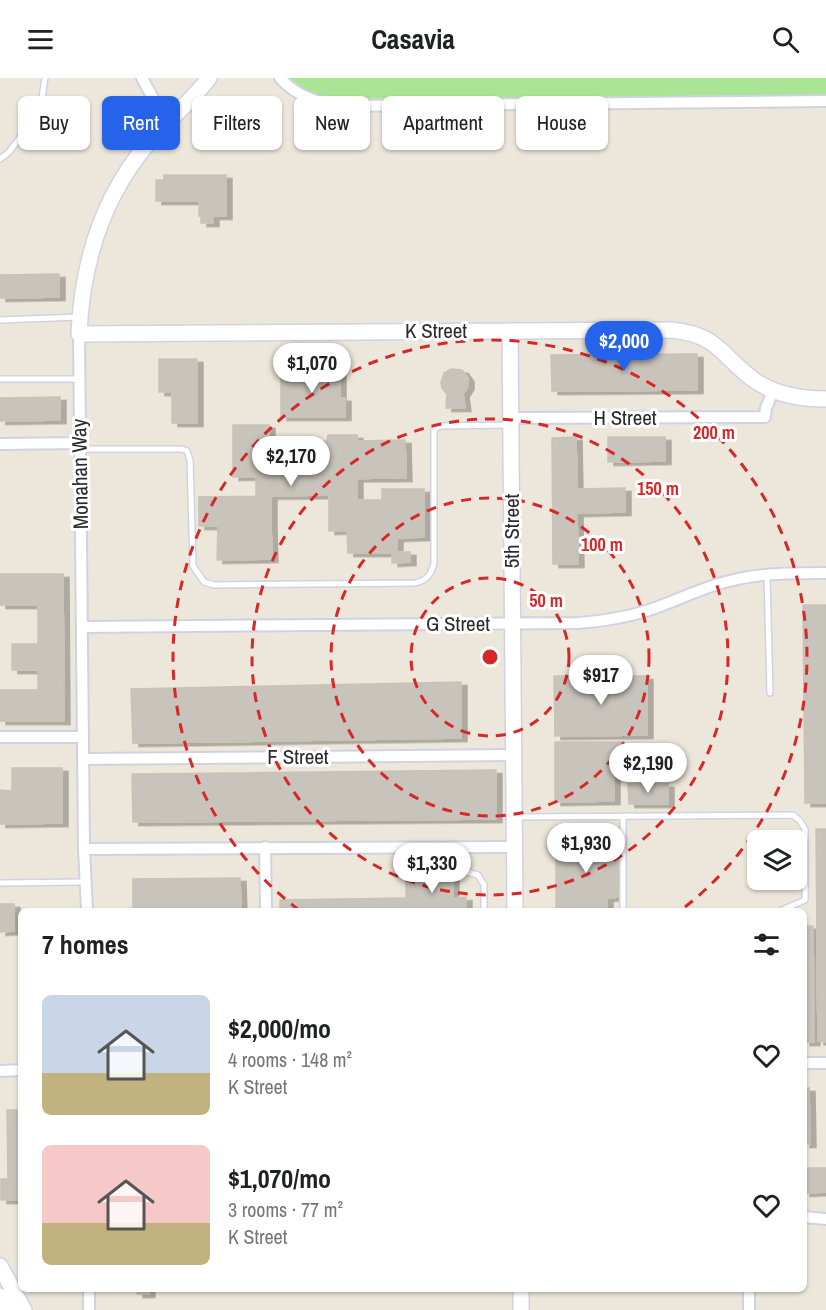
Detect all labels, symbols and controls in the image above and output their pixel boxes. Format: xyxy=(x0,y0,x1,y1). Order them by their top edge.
text: Casavia xyxy=(371,21,455,57)
icon: menu xyxy=(24,23,57,56)
icon: search xyxy=(769,23,802,56)
chip: Buy xyxy=(18,96,90,150)
chip: Rent xyxy=(102,96,180,150)
chip: Filters xyxy=(192,96,282,150)
chip: New xyxy=(294,96,370,150)
chip: Apartment xyxy=(382,96,504,150)
chip: House xyxy=(516,96,608,150)
street label: K Street xyxy=(405,316,467,345)
pin: $2,000 xyxy=(575,321,673,372)
text: $2,000 xyxy=(599,327,649,354)
pin: $1,070 xyxy=(263,343,361,394)
text: $1,070 xyxy=(287,349,337,376)
street label: H Street xyxy=(593,403,657,432)
street label: Monahan Way xyxy=(64,418,95,529)
text: 200 m xyxy=(693,420,735,445)
pin: $2,170 xyxy=(242,436,340,487)
text: $2,170 xyxy=(266,442,316,469)
text: 150 m xyxy=(637,476,679,501)
street label: 5th Street xyxy=(497,493,526,568)
text: 100 m xyxy=(581,532,623,557)
text: 50 m xyxy=(529,588,563,613)
street label: G Street xyxy=(426,609,490,638)
centre of rings xyxy=(480,647,500,667)
pin: $917 xyxy=(565,655,637,706)
text: $917 xyxy=(583,661,619,688)
street label: F Street xyxy=(267,742,329,771)
pin: $2,190 xyxy=(599,743,697,794)
text: $2,190 xyxy=(623,749,673,776)
pin: $1,930 xyxy=(537,823,635,874)
text: $1,930 xyxy=(561,829,611,856)
map controls xyxy=(747,830,807,890)
button: layers xyxy=(747,830,807,890)
pin: $1,330 xyxy=(383,843,481,894)
text: $1,330 xyxy=(407,849,457,876)
text: 7 homes xyxy=(42,927,129,962)
icon: filters xyxy=(750,928,783,961)
text: $2,000/mo xyxy=(228,1011,331,1046)
icon: home xyxy=(90,1019,162,1091)
icon: heart xyxy=(750,1039,783,1072)
text: 4 rooms · 148 m² xyxy=(228,1046,352,1073)
text: K Street xyxy=(228,1073,287,1100)
text: $1,070/mo xyxy=(228,1161,331,1196)
icon: home xyxy=(90,1169,162,1241)
icon: heart xyxy=(750,1189,783,1222)
text: 3 rooms · 77 m² xyxy=(228,1196,343,1223)
text: K Street xyxy=(228,1223,287,1250)

